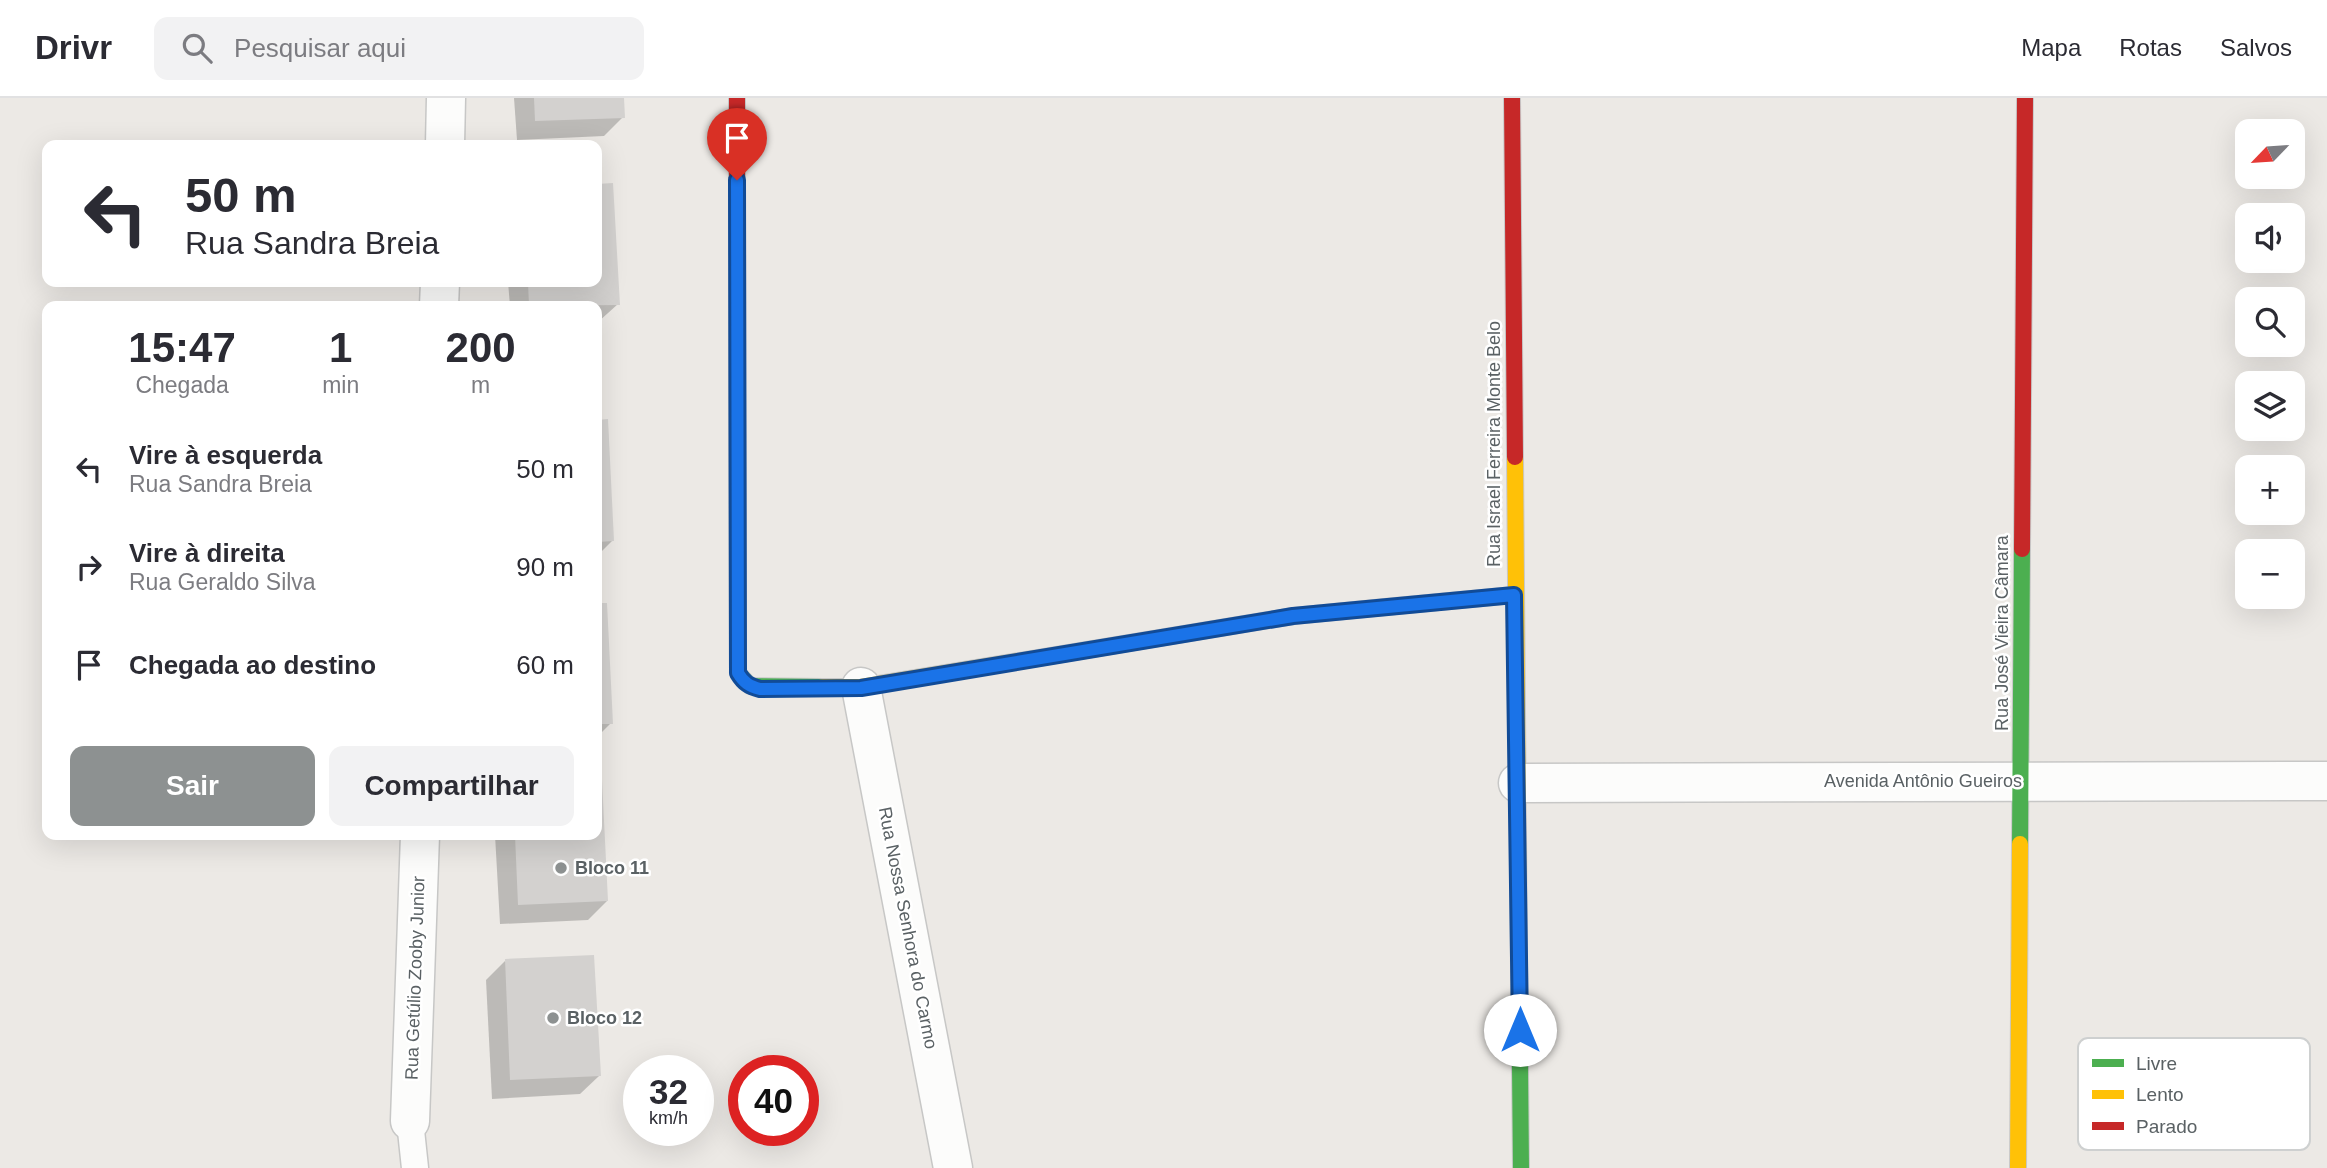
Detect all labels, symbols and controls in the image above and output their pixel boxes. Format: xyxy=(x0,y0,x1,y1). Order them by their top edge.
search box xyxy=(154,17,644,80)
text: Drivr xyxy=(35,29,112,66)
icon: search xyxy=(178,29,216,67)
text: Pesquisar aqui xyxy=(234,33,406,63)
text: Mapa xyxy=(2021,34,2081,61)
text: Rotas xyxy=(2119,34,2182,61)
text: Salvos xyxy=(2220,34,2292,61)
pin xyxy=(707,108,767,180)
icon: arrive xyxy=(718,119,756,157)
north arrow xyxy=(2235,119,2305,189)
map controls xyxy=(2235,119,2305,609)
icon: left xyxy=(70,168,161,259)
text: 50 m xyxy=(185,168,297,222)
button: sound xyxy=(2235,203,2305,273)
text: Rua Sandra Breia xyxy=(185,225,439,261)
button: search xyxy=(2235,287,2305,357)
street label: Rua Israel Ferreira Monte Belo xyxy=(1484,321,1504,567)
text: 15:47 xyxy=(128,324,236,371)
text: 1 xyxy=(329,324,352,371)
text: 200 xyxy=(446,324,516,371)
button: layers xyxy=(2235,371,2305,441)
text: Chegada xyxy=(135,372,229,398)
text: min xyxy=(322,372,359,398)
text: m xyxy=(471,372,490,398)
text: Vire à esquerda xyxy=(129,440,322,470)
icon: left xyxy=(70,450,108,488)
text: 50 m xyxy=(516,454,574,484)
button: + xyxy=(2235,455,2305,525)
text: Rua Sandra Breia xyxy=(129,471,312,497)
street label: Rua José Vieira Câmara xyxy=(1992,534,2012,731)
text: Vire à direita xyxy=(129,538,285,568)
button: − xyxy=(2235,539,2305,609)
icon: right xyxy=(70,548,108,586)
text: 90 m xyxy=(516,552,574,582)
text: Rua Geraldo Silva xyxy=(129,569,316,595)
icon: arrive xyxy=(70,646,108,684)
text: Chegada ao destino xyxy=(129,650,376,680)
text: 60 m xyxy=(516,650,574,680)
button: Sair xyxy=(70,746,315,826)
button: Compartilhar xyxy=(329,746,574,826)
street label: Avenida Antônio Gueiros xyxy=(1824,771,2022,791)
street label: Rua Nossa Senhora do Carmo xyxy=(875,805,941,1051)
place label: Bloco 11 xyxy=(575,858,649,878)
marker: Bloco 11 xyxy=(553,860,569,876)
street label: Rua Getúlio Zooby Junior xyxy=(401,876,429,1080)
position arrow xyxy=(1483,993,1557,1067)
place label: Bloco 12 xyxy=(567,1008,642,1028)
marker: Bloco 12 xyxy=(545,1010,561,1026)
legend xyxy=(2078,1038,2310,1150)
text: Livre xyxy=(2136,1053,2177,1074)
speed limit sign: 40 xyxy=(728,1055,819,1146)
text: 32 xyxy=(649,1072,688,1111)
text: Lento xyxy=(2136,1084,2184,1105)
text: km/h xyxy=(649,1108,688,1128)
text: Parado xyxy=(2136,1116,2197,1137)

